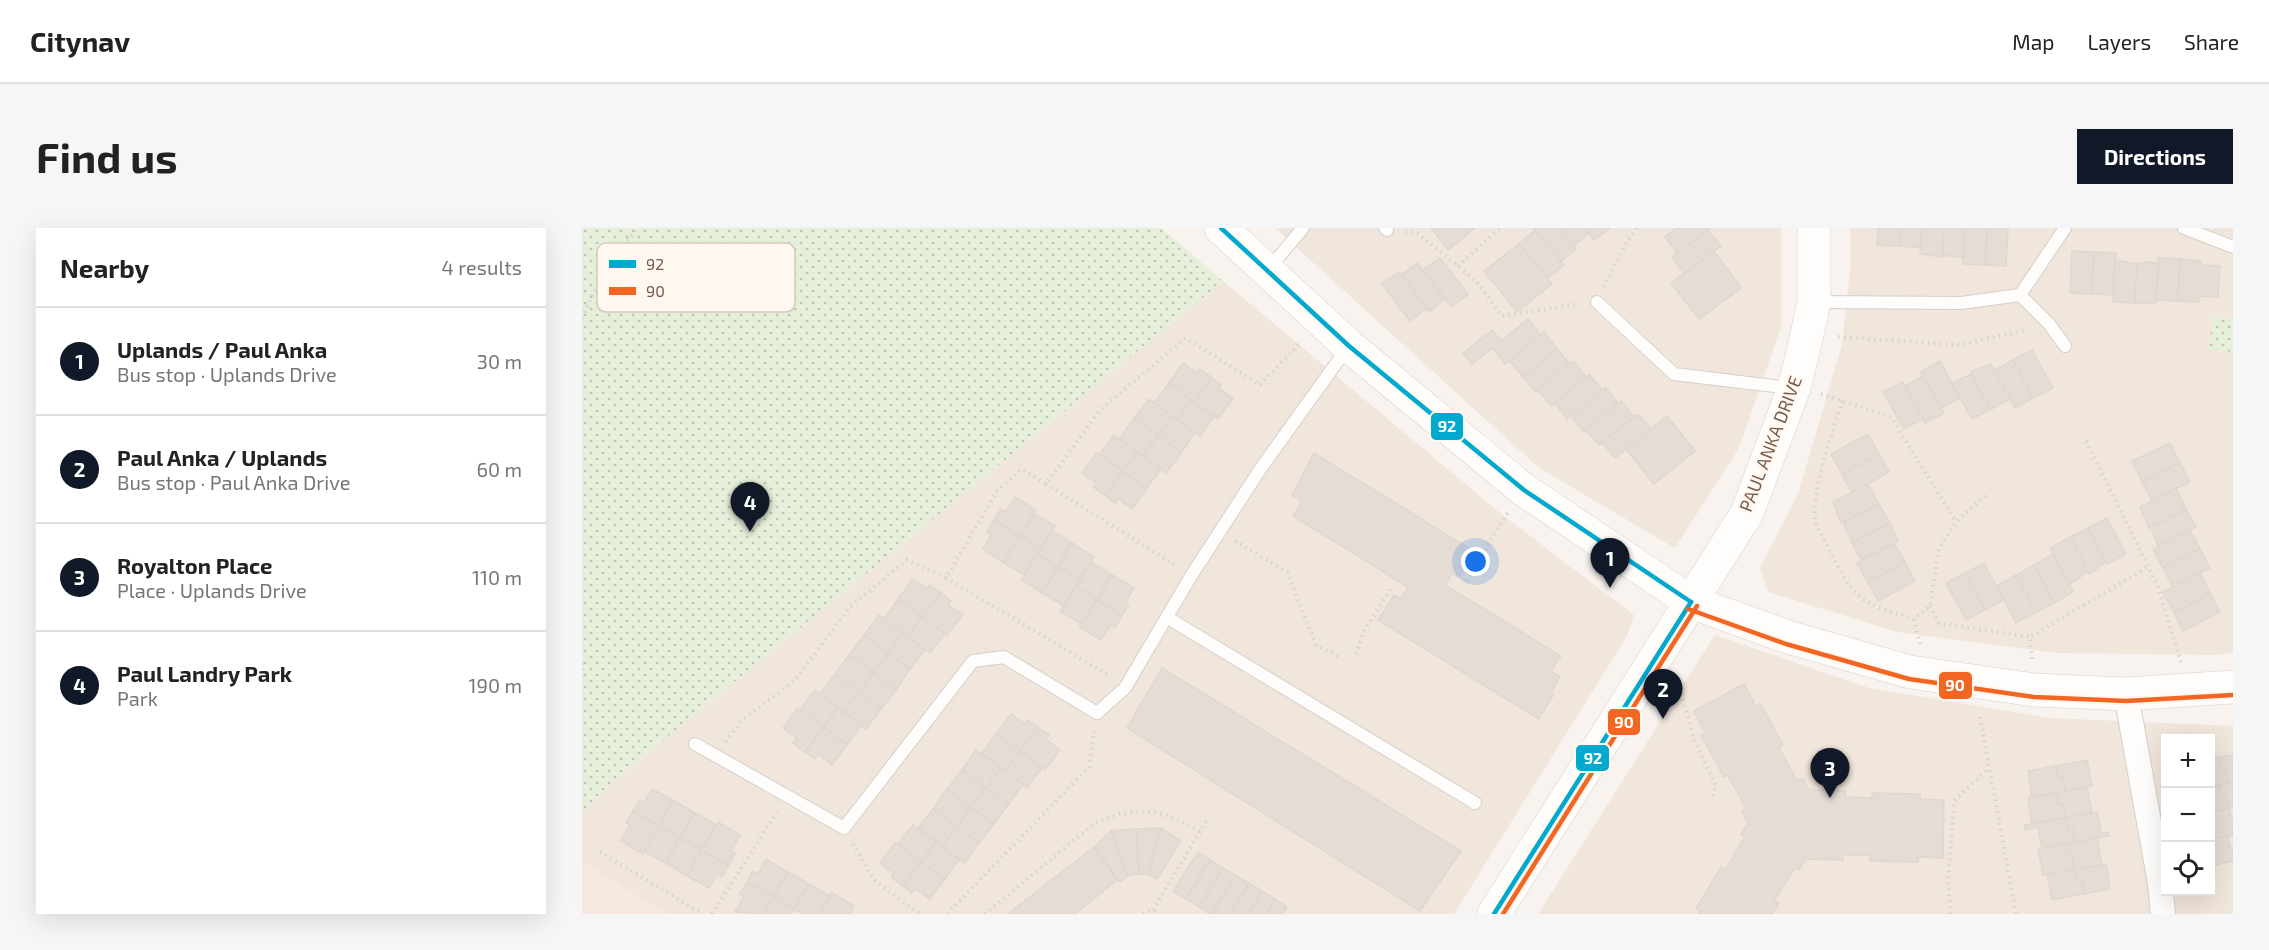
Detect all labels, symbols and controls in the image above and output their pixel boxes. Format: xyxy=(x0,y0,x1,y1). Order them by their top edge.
text: Citynav xyxy=(30,24,130,58)
text: Map xyxy=(2012,29,2054,54)
text: Layers xyxy=(2087,29,2151,54)
text: Share xyxy=(2184,29,2239,54)
button: Directions xyxy=(2077,129,2233,184)
text: Find us xyxy=(36,131,178,181)
legend xyxy=(597,243,795,312)
text: Nearby xyxy=(60,252,149,283)
text: 92 xyxy=(646,254,664,273)
text: 4 results xyxy=(442,255,522,279)
text: 90 xyxy=(646,281,665,300)
text: Uplands / Paul Anka xyxy=(117,336,327,362)
text: 1 xyxy=(75,349,84,373)
text: 30 m xyxy=(477,349,522,373)
text: Bus stop · Uplands Drive xyxy=(117,362,337,386)
street label: PAUL ANKA DRIVE xyxy=(1734,373,1806,515)
line badge: 92 xyxy=(1430,412,1464,441)
text: 92 xyxy=(1438,416,1456,435)
text: Paul Anka / Uplands xyxy=(117,444,327,470)
text: 2 xyxy=(74,457,85,481)
text: 60 m xyxy=(477,457,522,481)
text: Bus stop · Paul Anka Drive xyxy=(117,470,350,494)
pin: 4 xyxy=(730,482,770,532)
pin: 1 xyxy=(1590,538,1630,588)
your location xyxy=(1461,547,1490,576)
text: Royalton Place xyxy=(117,552,272,578)
text: 3 xyxy=(74,565,85,589)
text: 110 m xyxy=(472,565,522,589)
text: Place · Uplands Drive xyxy=(117,578,307,602)
text: Paul Landry Park xyxy=(117,660,292,686)
pin: 2 xyxy=(1644,670,1682,719)
line badge: 90 xyxy=(1938,671,1973,700)
text: 4 xyxy=(73,673,86,697)
text: 190 m xyxy=(469,673,522,697)
text: 90 xyxy=(1945,675,1965,694)
text: Park xyxy=(117,686,158,710)
line badge: 90 xyxy=(1607,708,1641,736)
text: 90 xyxy=(1614,712,1634,731)
map controls xyxy=(2161,734,2215,896)
button: + xyxy=(2161,734,2215,788)
line badge: 92 xyxy=(1575,744,1610,772)
text: 92 xyxy=(1584,748,1602,767)
pin: 3 xyxy=(1810,748,1850,798)
button: − xyxy=(2161,788,2215,842)
button: locate xyxy=(2161,842,2215,896)

